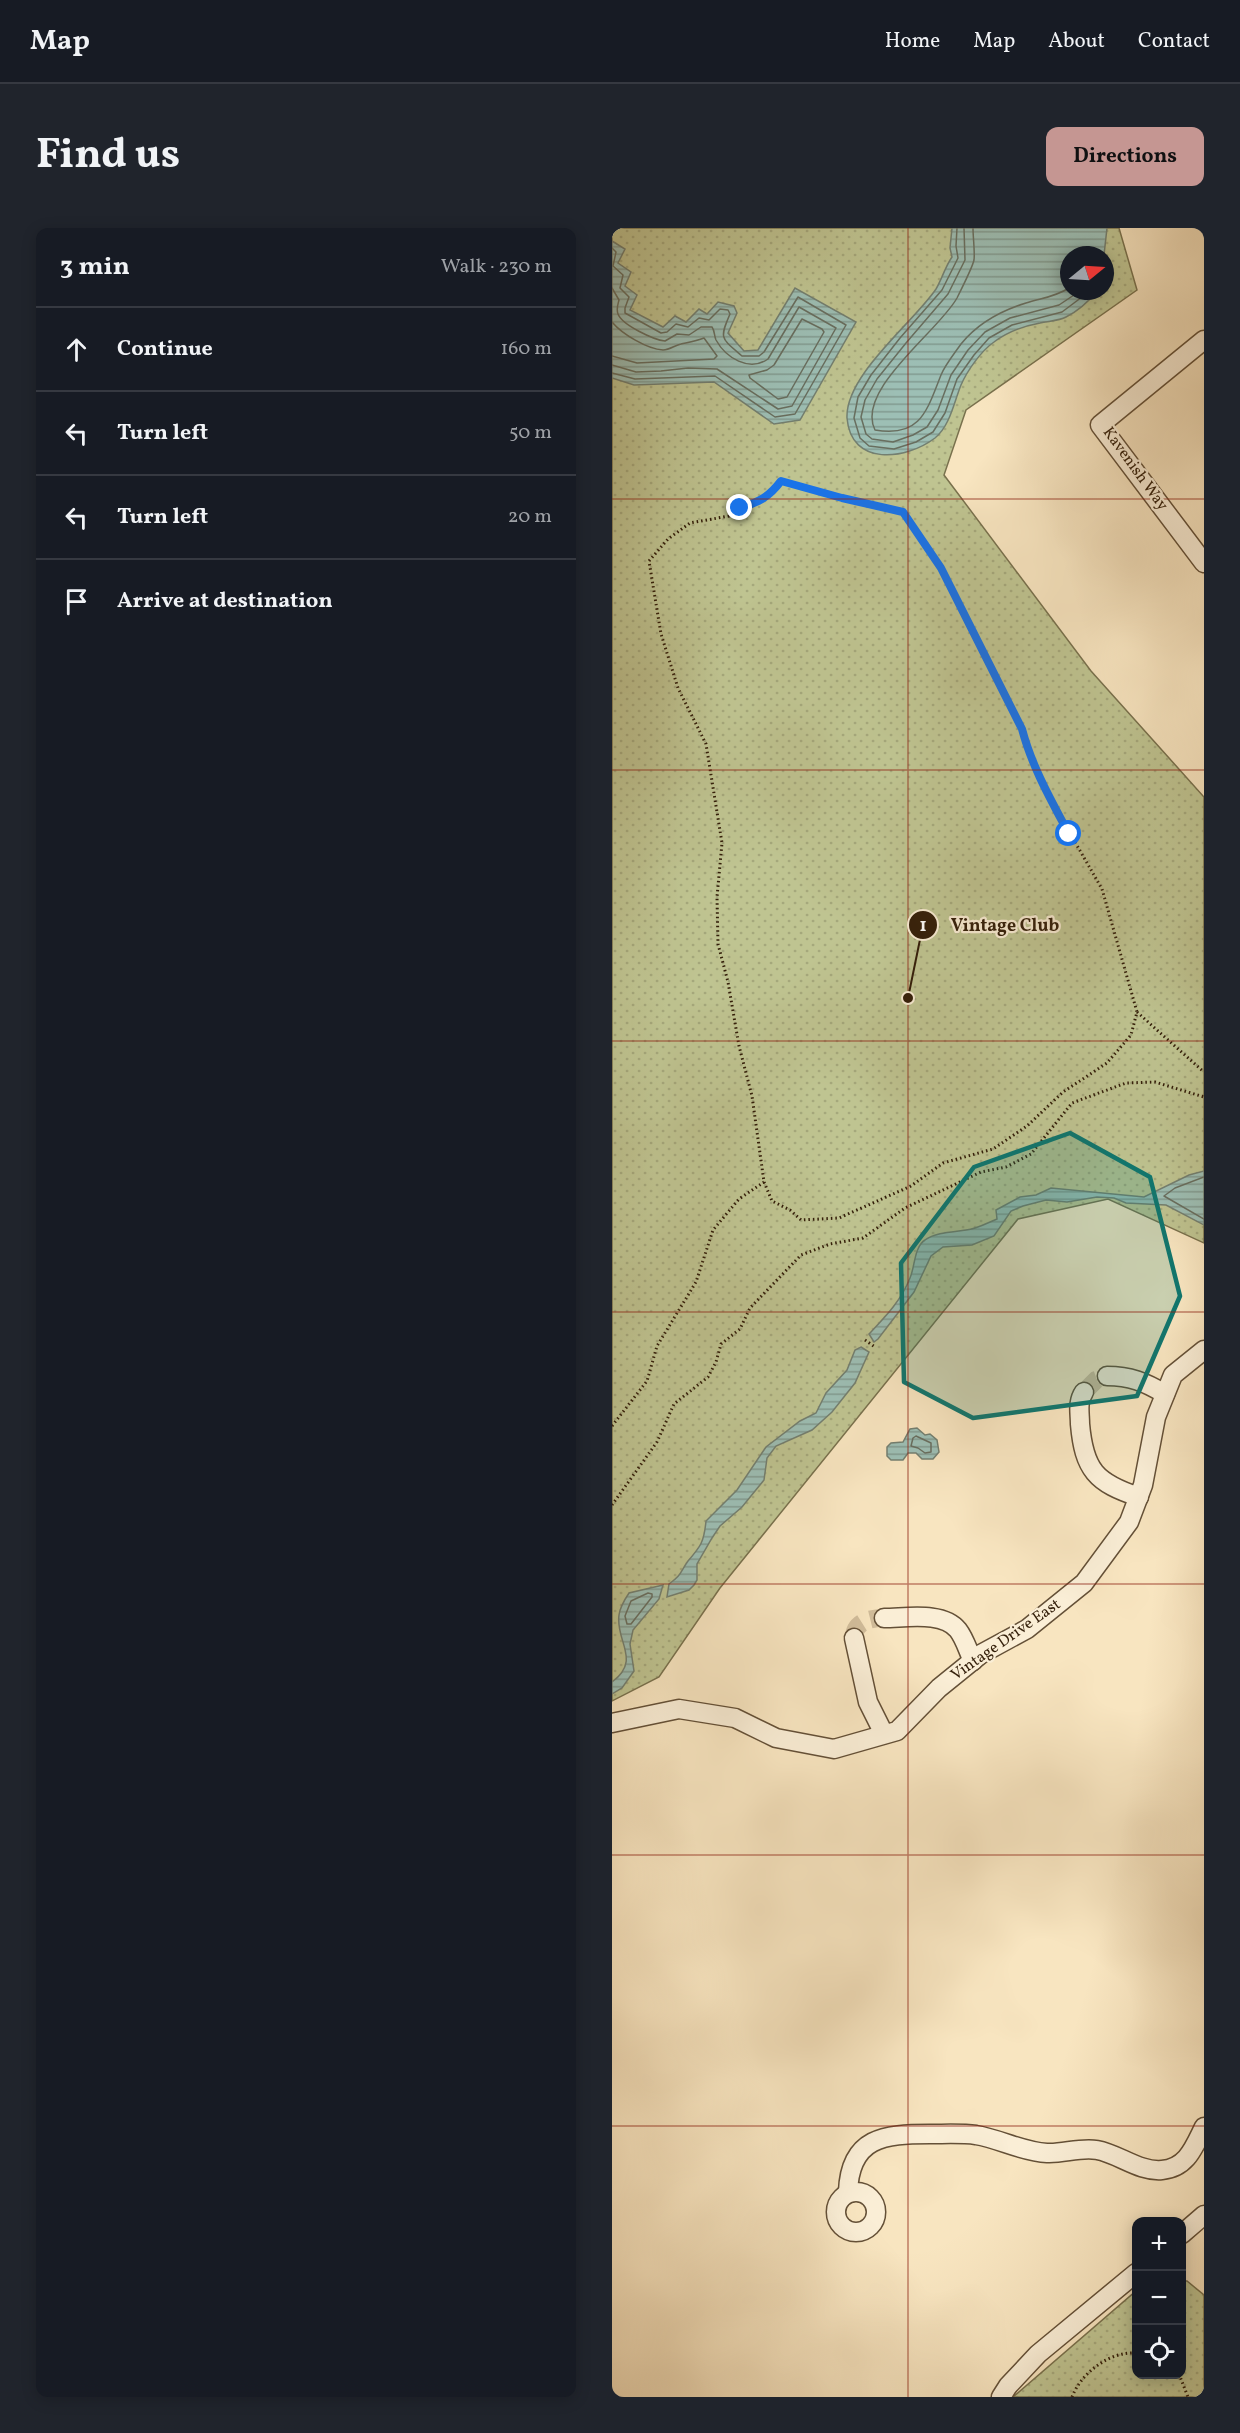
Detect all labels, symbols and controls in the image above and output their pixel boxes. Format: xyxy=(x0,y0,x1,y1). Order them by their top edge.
text: Map xyxy=(30,22,90,61)
text: Home xyxy=(885,27,940,56)
text: Map xyxy=(973,27,1015,56)
text: About xyxy=(1048,27,1105,56)
text: Contact xyxy=(1138,27,1210,56)
text: Find us xyxy=(36,127,180,186)
button: Directions xyxy=(1046,127,1204,186)
north arrow xyxy=(1060,246,1114,300)
text: 3 min xyxy=(60,249,130,285)
text: Walk · 230 m xyxy=(441,253,552,281)
icon: ahead xyxy=(60,333,93,366)
text: Continue xyxy=(117,334,213,365)
text: 160 m xyxy=(500,335,552,363)
icon: left xyxy=(60,417,93,450)
text: Turn left xyxy=(117,418,208,449)
text: 50 m xyxy=(509,419,552,447)
street label: Kavenish Way xyxy=(1097,423,1173,516)
route end xyxy=(726,494,752,520)
icon: left xyxy=(60,501,93,534)
text: Turn left xyxy=(117,502,208,533)
text: 20 m xyxy=(508,503,552,531)
icon: arrive xyxy=(60,585,93,618)
text: Arrive at destination xyxy=(117,586,333,617)
route start xyxy=(1055,820,1081,846)
callout: Vintage Club xyxy=(908,907,1071,943)
text: 1 xyxy=(919,914,927,939)
text: Vintage Club xyxy=(951,914,1059,939)
street label: Vintage Drive East xyxy=(947,1594,1066,1686)
map controls xyxy=(1132,2217,1186,2379)
button: + xyxy=(1132,2217,1186,2271)
button: − xyxy=(1132,2271,1186,2325)
button: locate xyxy=(1132,2325,1186,2379)

